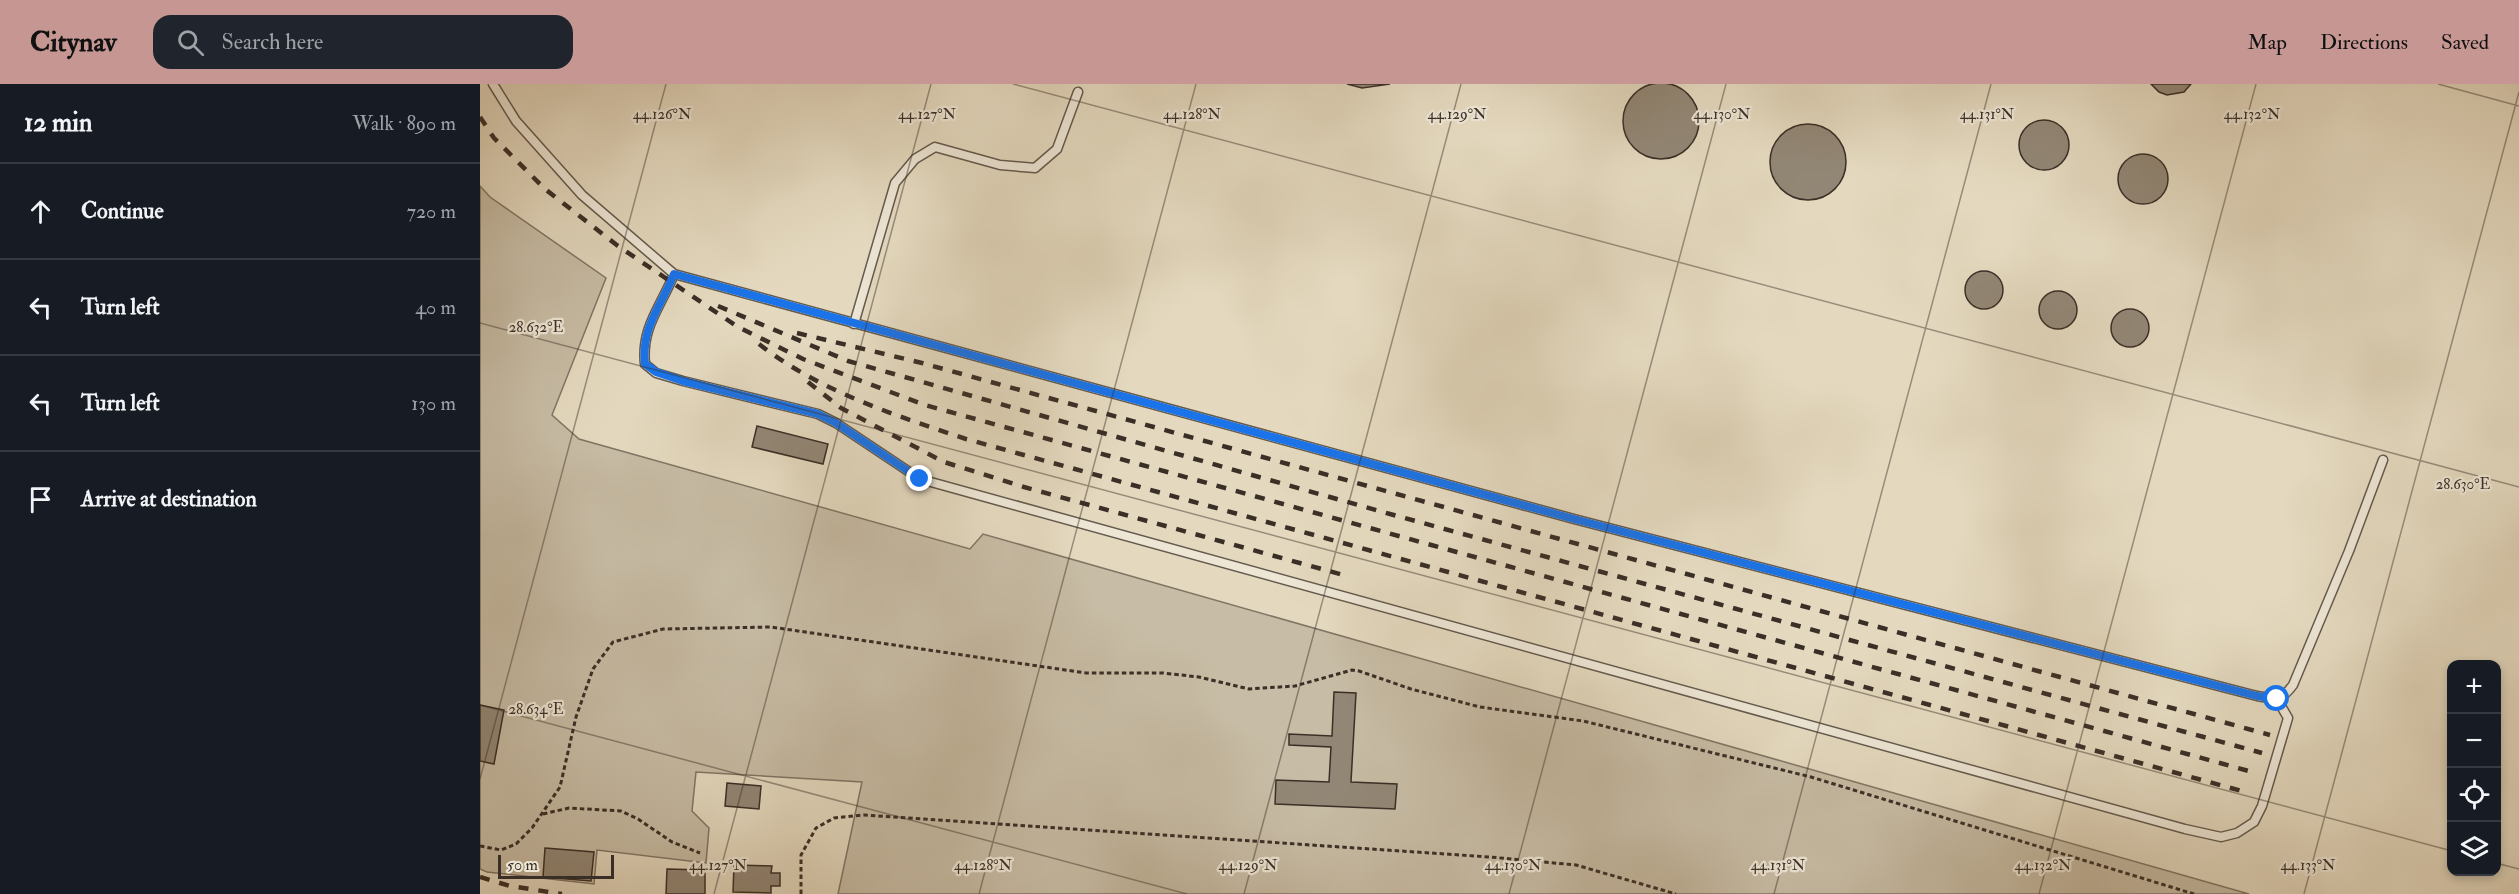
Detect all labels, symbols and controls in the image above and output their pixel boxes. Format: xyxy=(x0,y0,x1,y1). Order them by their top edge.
search box xyxy=(153,15,573,69)
text: Citynav xyxy=(30,25,117,60)
icon: search xyxy=(174,26,207,59)
text: Search here xyxy=(222,28,323,56)
text: Map xyxy=(2247,29,2287,56)
text: Directions xyxy=(2320,29,2408,56)
text: Saved xyxy=(2441,29,2489,56)
text: 44.126°N xyxy=(633,105,692,124)
text: 44.127°N xyxy=(898,105,957,124)
text: 44.128°N xyxy=(1163,105,1222,124)
text: 44.129°N xyxy=(1428,105,1487,124)
text: 44.130°N xyxy=(1694,105,1751,124)
text: 44.131°N xyxy=(1960,105,2015,124)
text: 44.132°N xyxy=(2224,105,2281,124)
text: 12 min xyxy=(24,107,92,139)
text: Walk · 890 m xyxy=(353,111,456,136)
icon: ahead xyxy=(24,195,57,228)
text: Continue xyxy=(81,197,164,225)
text: 720 m xyxy=(407,199,456,224)
icon: left xyxy=(24,291,57,324)
text: Turn left xyxy=(81,293,160,321)
text: 40 m xyxy=(415,295,456,320)
text: 28.632°E xyxy=(509,318,563,337)
icon: left xyxy=(24,387,57,420)
text: Turn left xyxy=(81,389,160,417)
text: 130 m xyxy=(411,391,456,416)
route end xyxy=(906,465,932,491)
text: 28.630°E xyxy=(2436,475,2491,494)
icon: arrive xyxy=(24,483,57,516)
text: Arrive at destination xyxy=(81,485,257,513)
map controls xyxy=(2447,660,2501,876)
button: + xyxy=(2447,660,2501,714)
route start xyxy=(2263,685,2289,711)
text: 28.634°E xyxy=(508,700,564,719)
button: − xyxy=(2447,714,2501,768)
button: locate xyxy=(2447,768,2501,822)
button: layers xyxy=(2447,822,2501,876)
scale bar xyxy=(498,852,614,880)
text: 50 m xyxy=(507,855,538,875)
text: 44.127°N xyxy=(689,856,748,875)
text: 44.128°N xyxy=(954,856,1013,875)
text: 44.129°N xyxy=(1219,856,1278,875)
text: 44.130°N xyxy=(1485,856,1542,875)
text: 44.131°N xyxy=(1751,856,1806,875)
text: 44.132°N xyxy=(2015,856,2072,875)
text: 44.133°N xyxy=(2281,856,2336,875)

